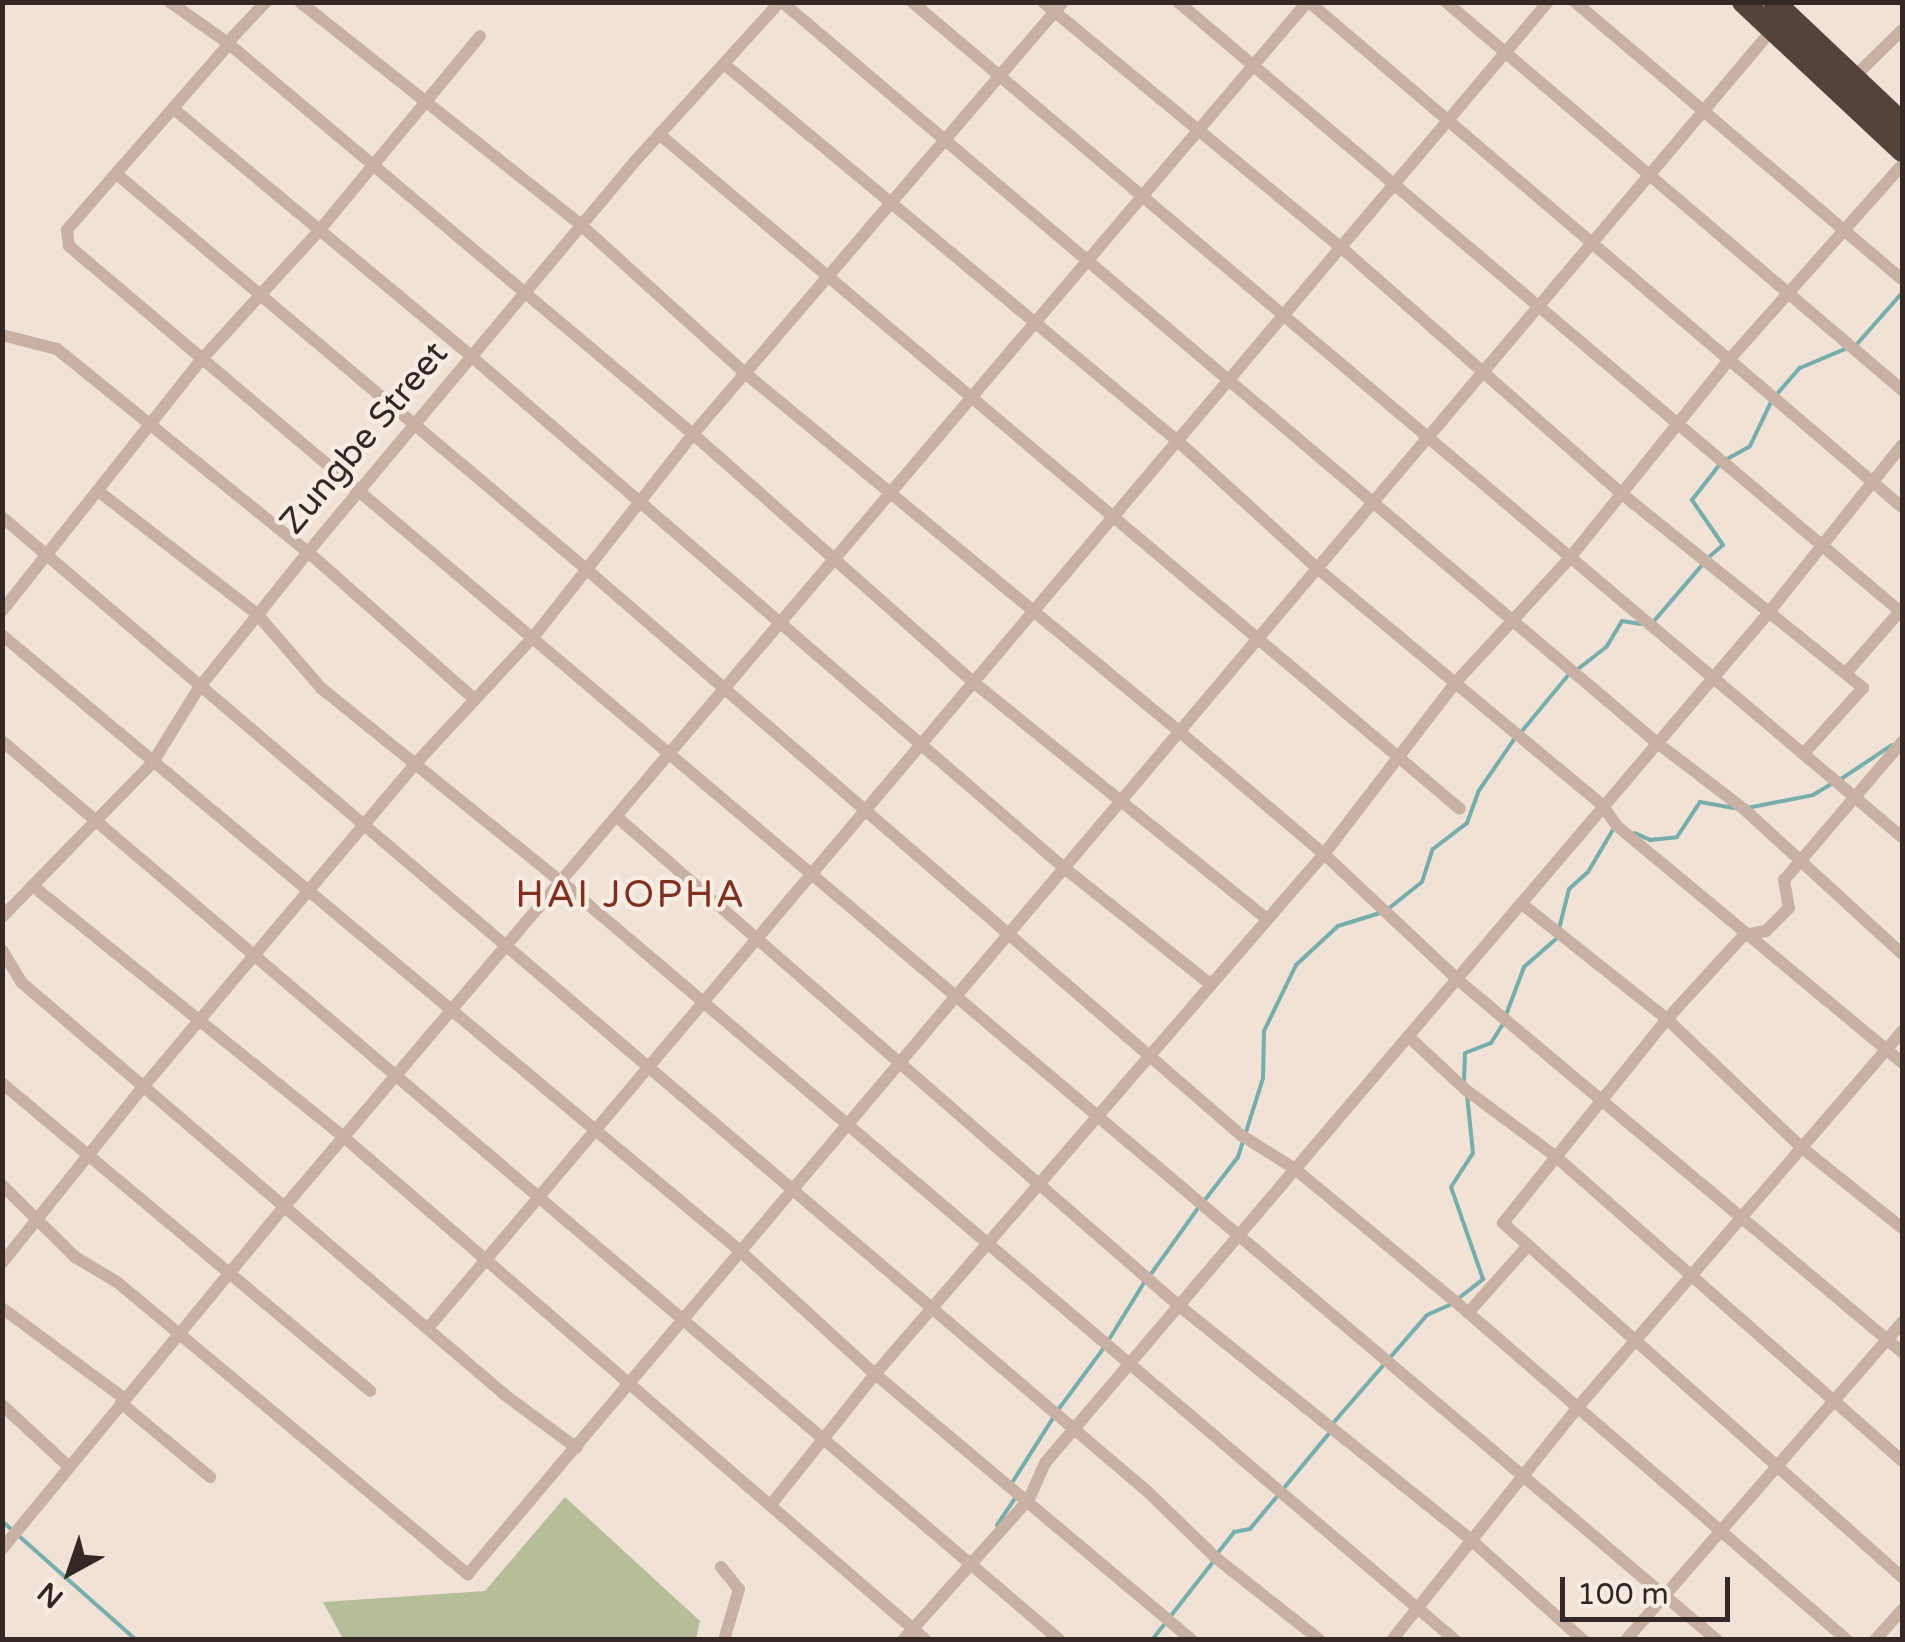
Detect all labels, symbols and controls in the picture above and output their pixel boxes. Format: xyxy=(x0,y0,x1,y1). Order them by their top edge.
street label: Zungbe Street xyxy=(271,333,457,543)
district label: HAI JOPHA xyxy=(515,873,747,919)
north arrow xyxy=(20,1522,120,1622)
scale bar xyxy=(1565,1557,1735,1619)
text: N xyxy=(31,1575,70,1615)
text: 100 m xyxy=(1577,1576,1669,1613)

